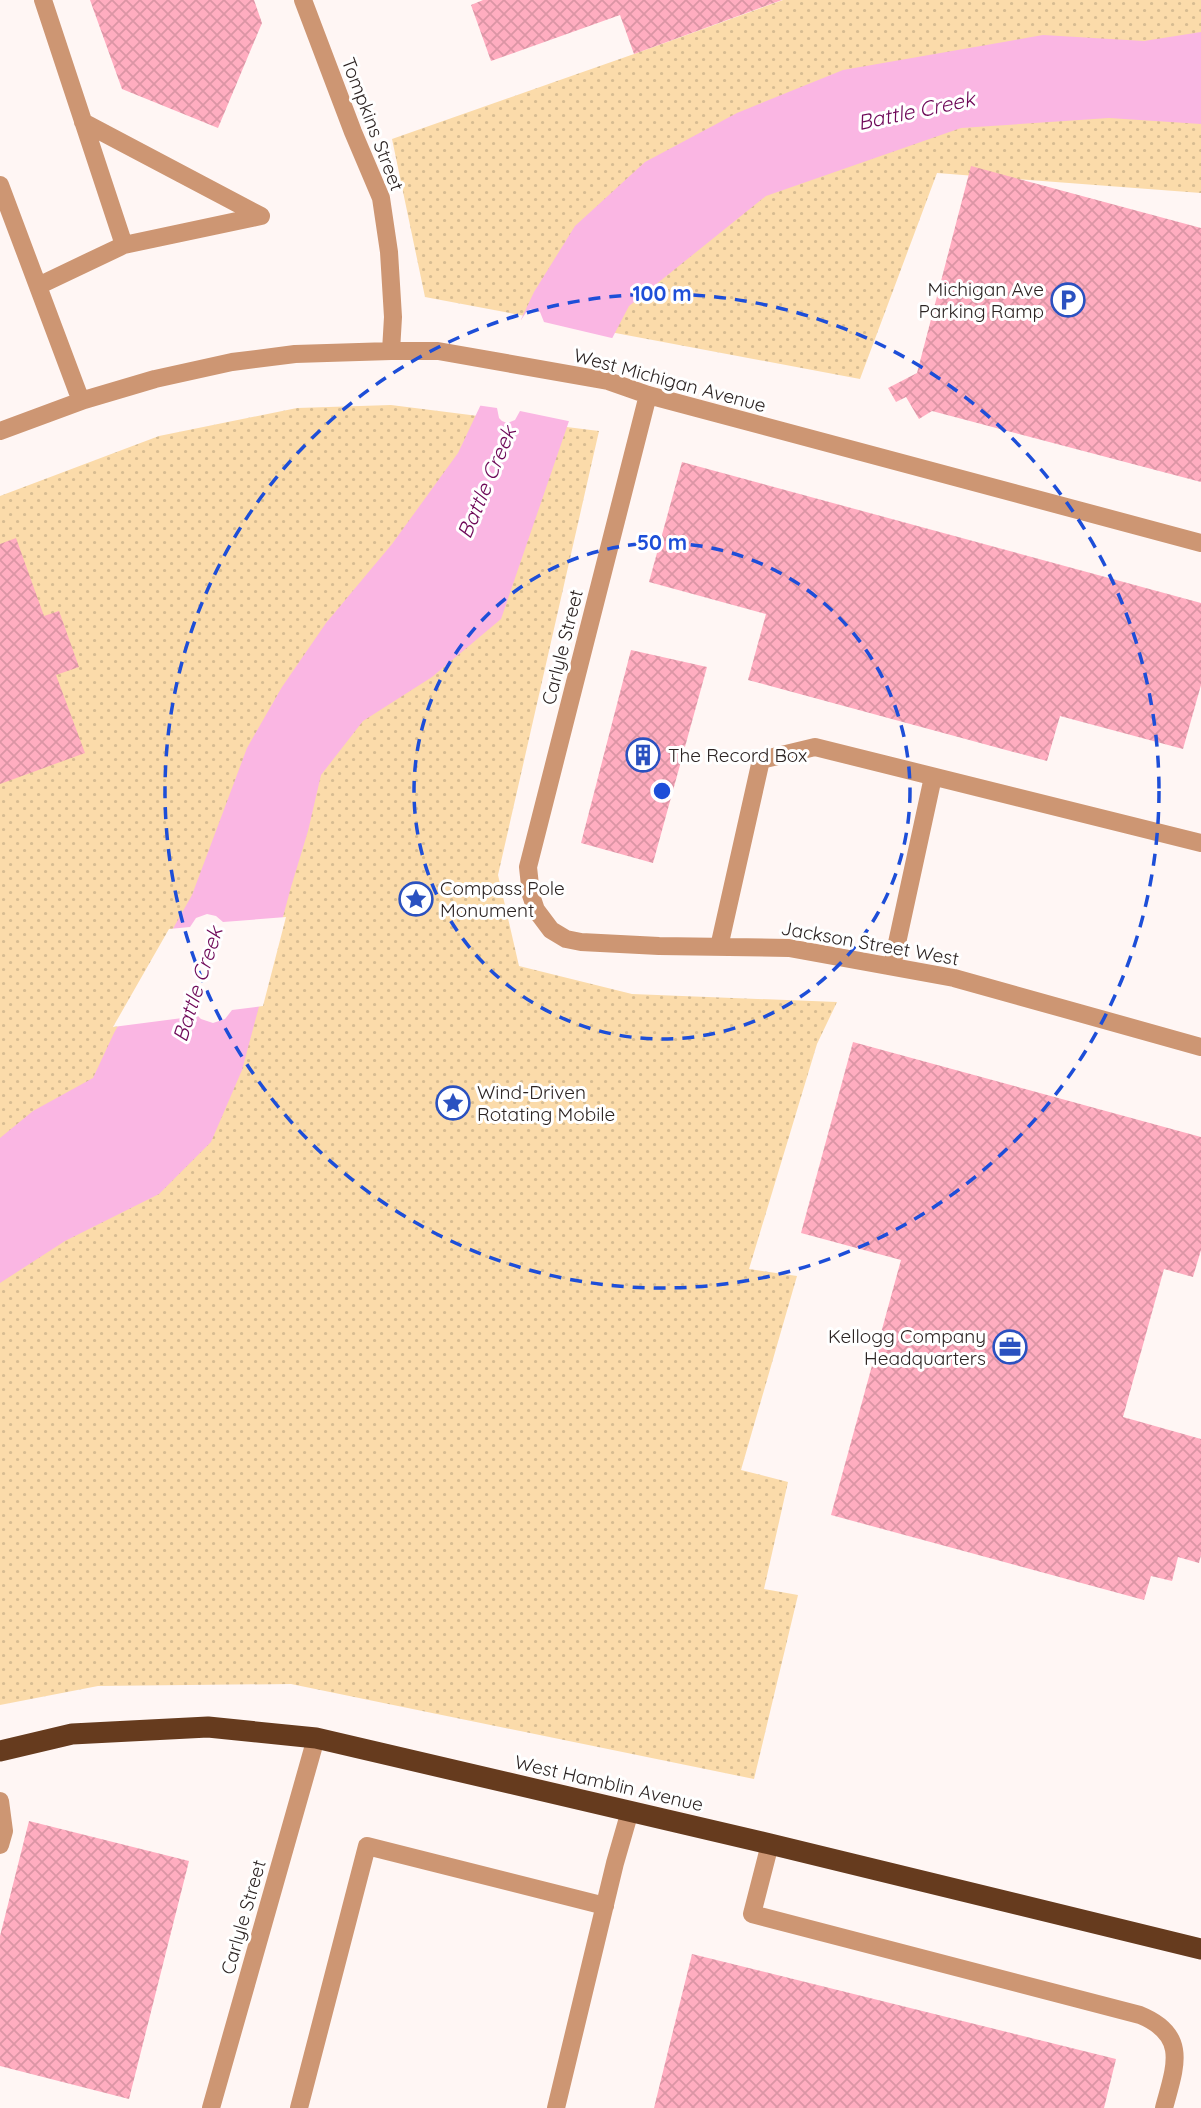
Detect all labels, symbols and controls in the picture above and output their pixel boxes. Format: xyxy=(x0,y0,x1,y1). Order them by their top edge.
street label: Tompkins Street xyxy=(337,54,409,194)
water label: Battle Creek xyxy=(855,85,979,135)
place label: Michigan Ave Parking Ramp xyxy=(919,277,1044,323)
text: 100 m xyxy=(632,280,692,306)
parking icon: Michigan Ave Parking Ramp xyxy=(1049,281,1087,319)
street label: West Michigan Avenue xyxy=(571,343,769,417)
water label: Battle Creek xyxy=(451,420,522,542)
text: 50 m xyxy=(637,529,687,555)
street label: Carlyle Street xyxy=(536,587,588,707)
building icon: The Record Box xyxy=(624,736,662,774)
place label: The Record Box xyxy=(668,743,807,767)
centre of rings xyxy=(650,779,674,803)
place label: Compass Pole Monument xyxy=(440,876,565,922)
place icon: Compass Pole Monument xyxy=(397,880,435,918)
street label: Jackson Street West xyxy=(779,916,961,970)
water label: Battle Creek xyxy=(166,922,228,1045)
place label: Wind-Driven Rotating Mobile xyxy=(477,1080,615,1126)
place icon: Wind-Driven Rotating Mobile xyxy=(434,1084,472,1122)
place label: Kellogg Company Headquarters xyxy=(828,1324,986,1370)
office icon: Kellogg Company Headquarters xyxy=(991,1328,1029,1366)
street label: West Hamblin Avenue xyxy=(512,1750,706,1816)
street label: Carlyle Street xyxy=(215,1857,271,1977)

